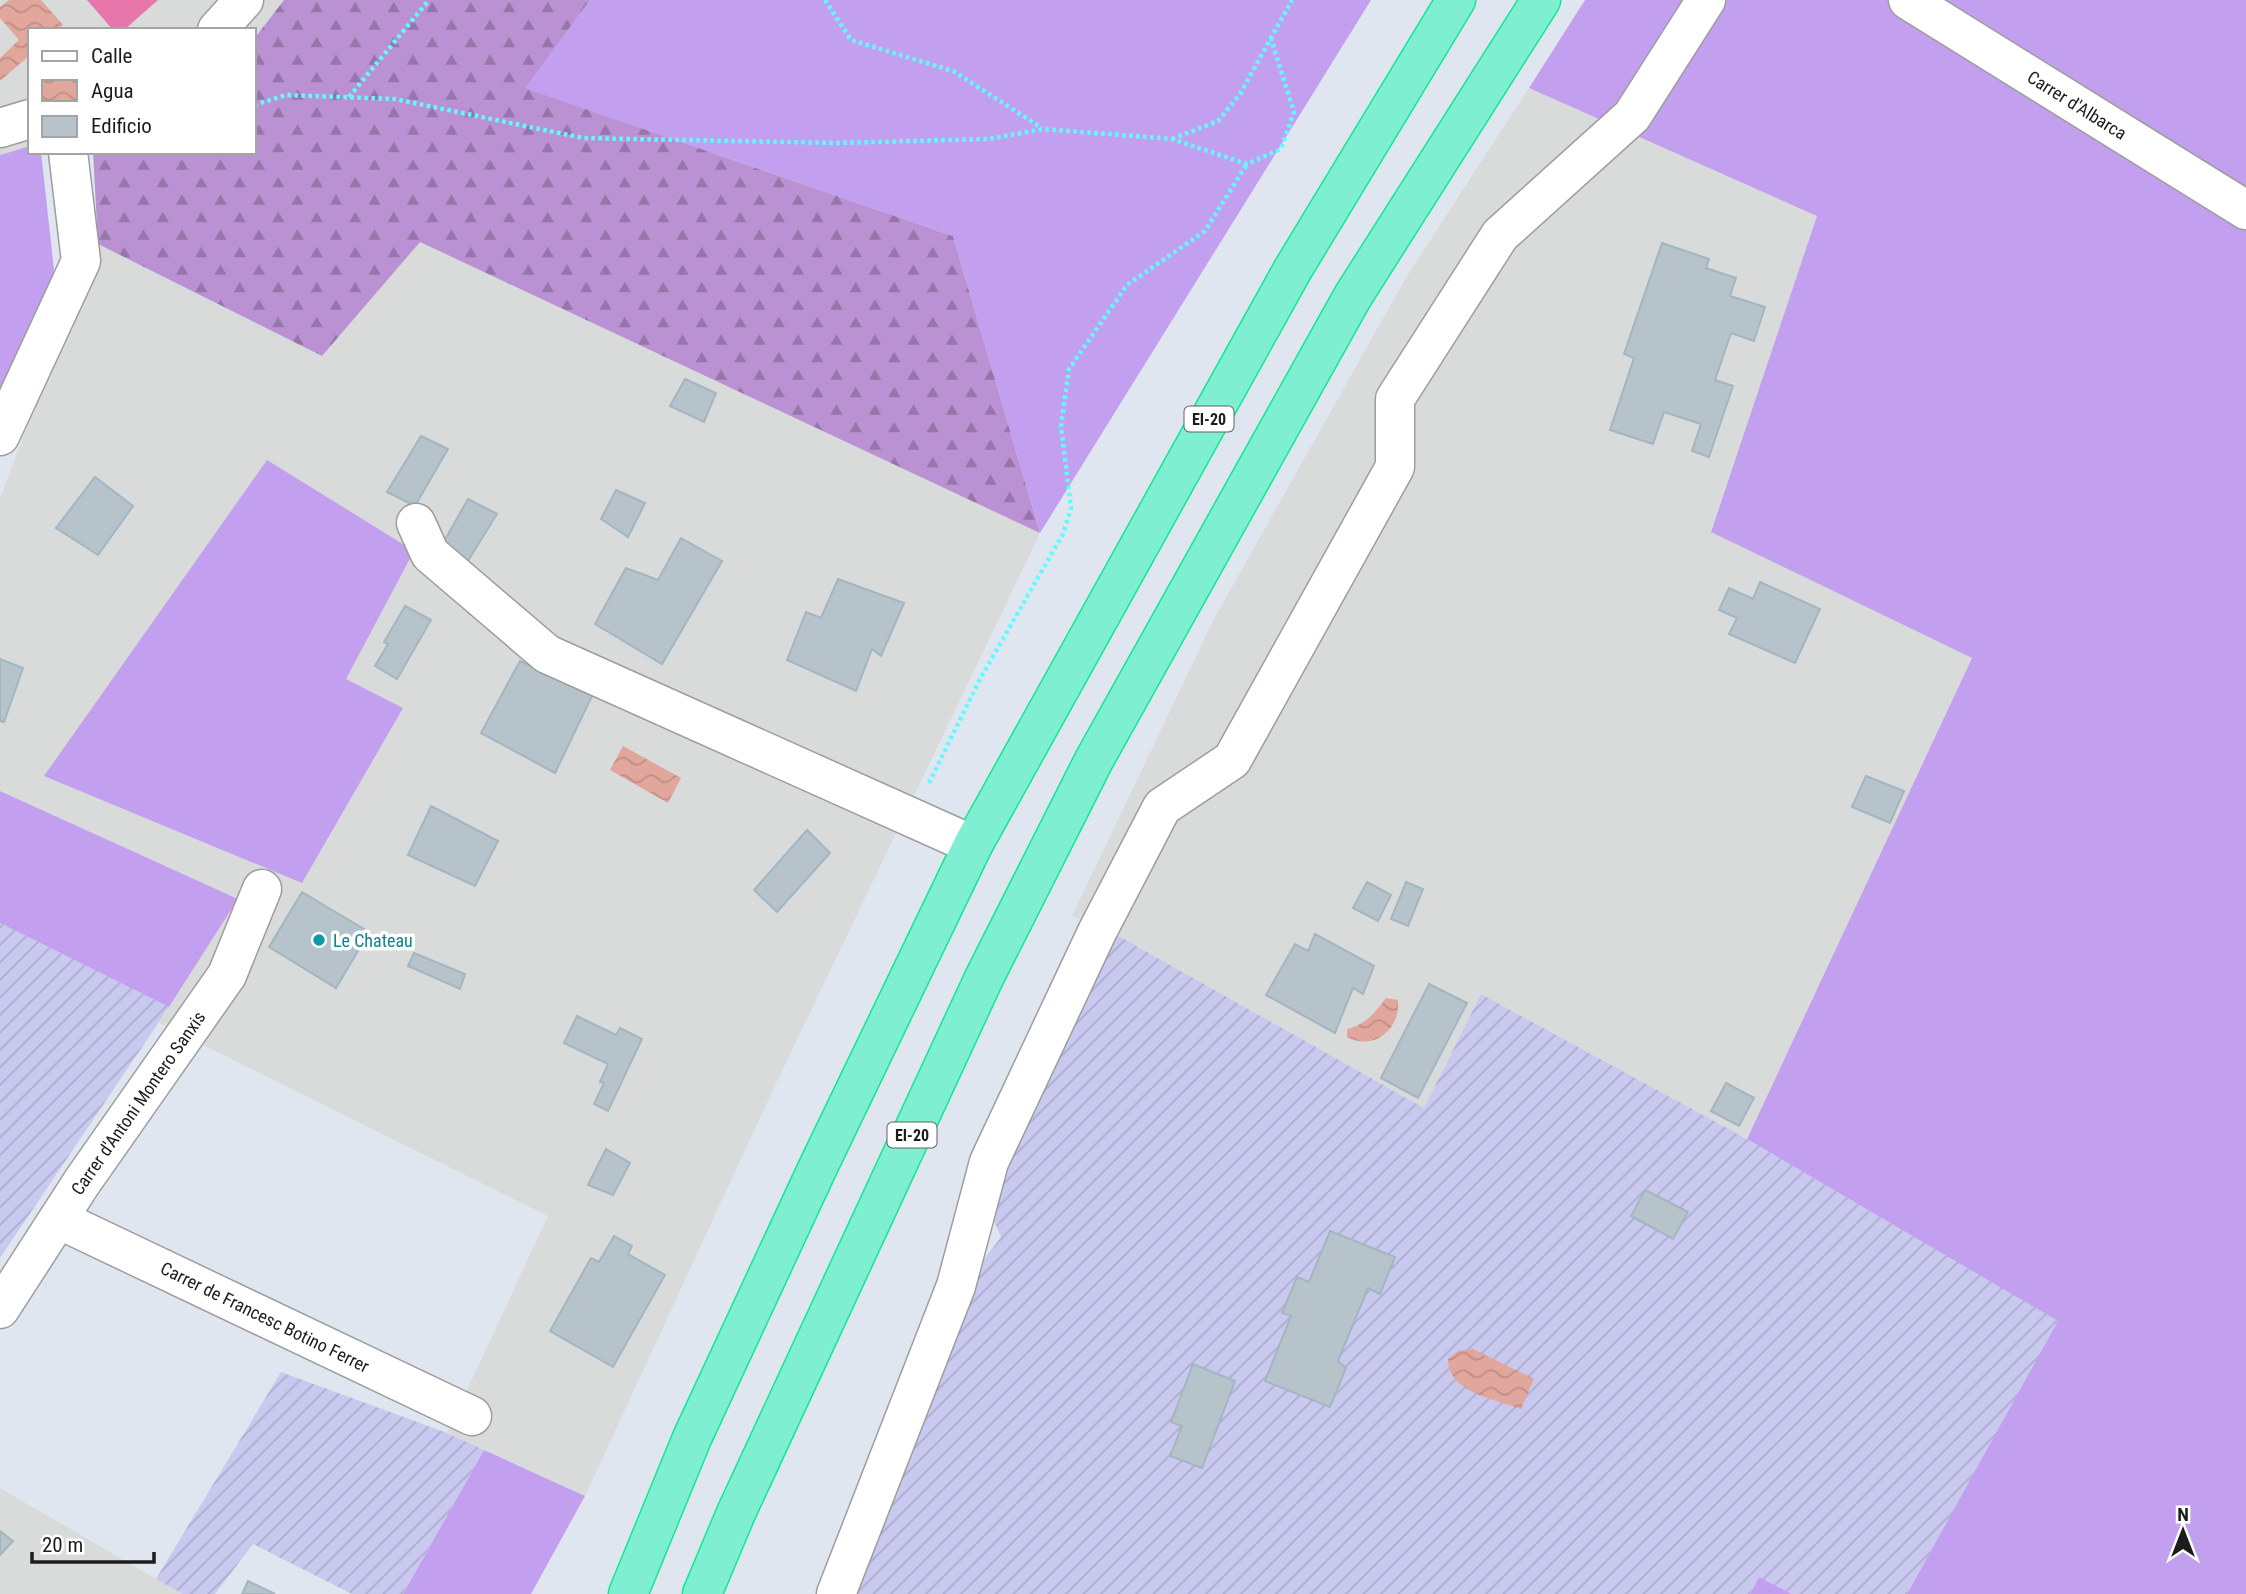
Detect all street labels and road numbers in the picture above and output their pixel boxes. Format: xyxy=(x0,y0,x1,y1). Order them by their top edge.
street label: Carrer d'Albarca xyxy=(2024,66,2130,144)
road number: EI-20 xyxy=(1184,406,1234,432)
street label: Carrer d'Antoni Montero Sanxis xyxy=(66,1007,210,1199)
road number: EI-20 xyxy=(888,1122,936,1148)
street label: Carrer de Francesc Botino Ferrer xyxy=(157,1257,373,1377)

